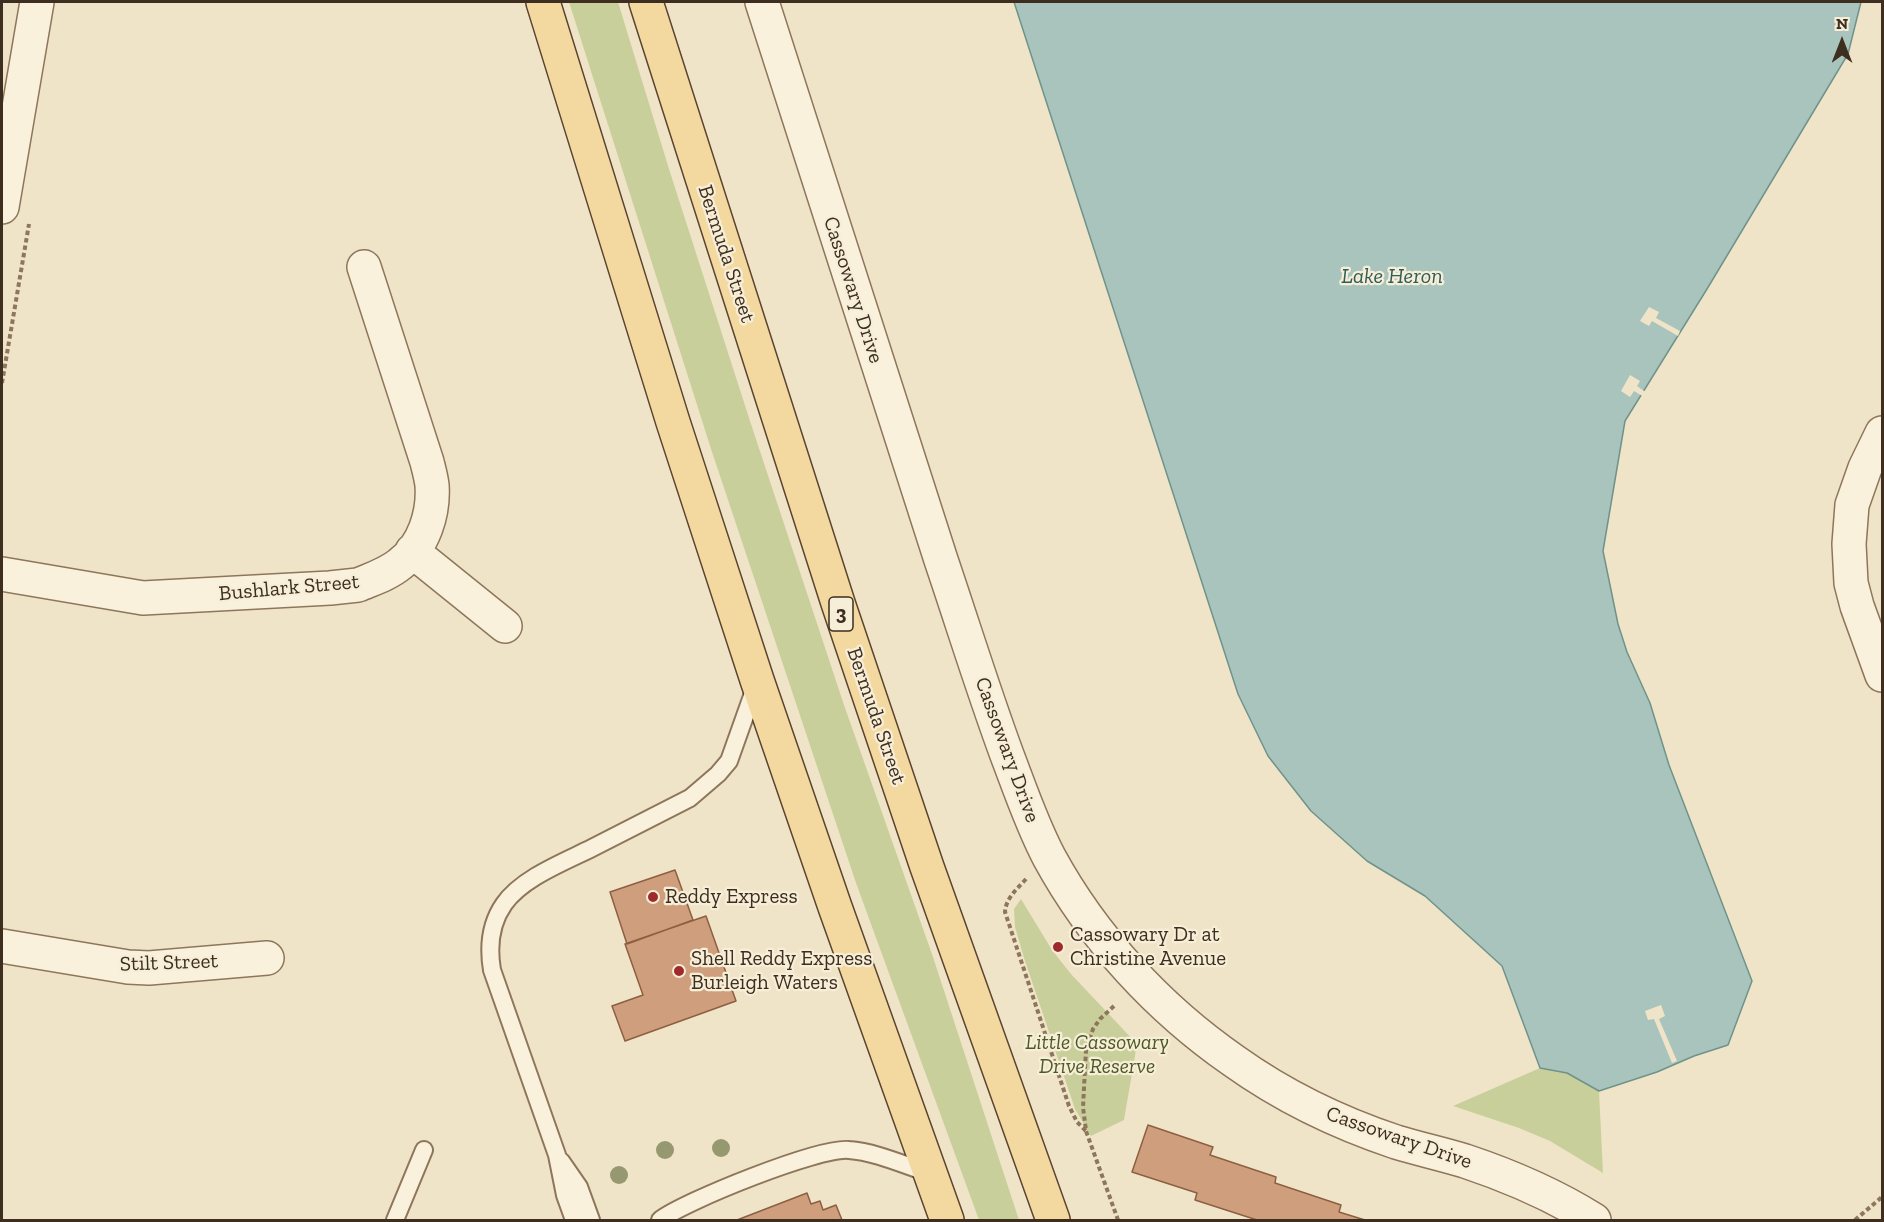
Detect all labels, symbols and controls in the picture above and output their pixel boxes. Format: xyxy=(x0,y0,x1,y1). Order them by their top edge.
north arrow xyxy=(1812,12,1872,72)
text: N xyxy=(1836,14,1848,33)
street label: Bermuda Street xyxy=(692,182,760,326)
street label: Cassowary Drive xyxy=(817,214,889,366)
water label: Lake Heron xyxy=(1341,264,1443,290)
street label: Bushlark Street xyxy=(218,569,360,607)
road number: 3 xyxy=(829,597,853,631)
street label: Bermuda Street xyxy=(841,644,911,788)
street label: Cassowary Drive xyxy=(969,674,1045,826)
place label: Reddy Express xyxy=(665,884,798,910)
marker: Reddy Express xyxy=(646,890,660,904)
place label: Cassowary Dr at Christine Avenue xyxy=(1070,922,1226,972)
marker: Cassowary Dr at Christine Avenue xyxy=(1051,940,1065,954)
place label: Shell Reddy Express Burleigh Waters xyxy=(691,946,872,996)
street label: Stilt Street xyxy=(119,949,219,977)
marker: Shell Reddy Express Burleigh Waters xyxy=(672,964,686,978)
park label: Little Cassowary Drive Reserve xyxy=(1025,1030,1169,1080)
street label: Cassowary Drive xyxy=(1323,1101,1475,1175)

